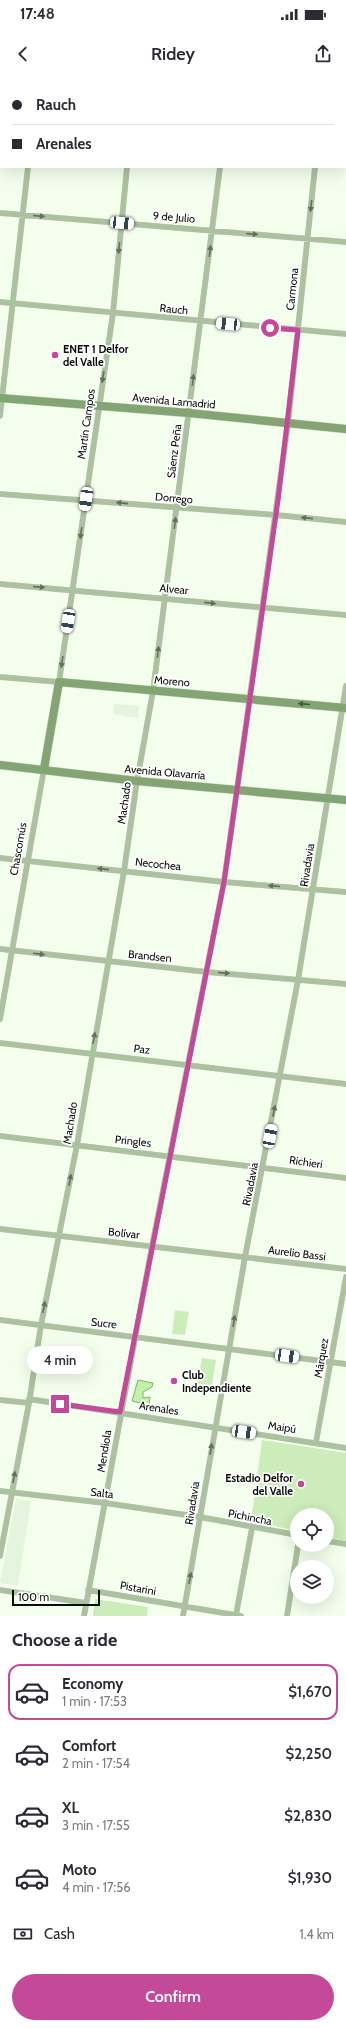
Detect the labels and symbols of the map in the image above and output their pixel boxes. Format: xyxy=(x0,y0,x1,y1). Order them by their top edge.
one-way arrow xyxy=(307,200,314,212)
street label: 9 de Julio xyxy=(152,208,196,226)
one-way arrow xyxy=(33,213,45,219)
car xyxy=(110,216,134,230)
one-way arrow xyxy=(246,230,258,237)
one-way arrow xyxy=(116,242,123,254)
one-way arrow xyxy=(206,245,213,258)
street label: Carmona xyxy=(283,266,301,311)
street label: Rauch xyxy=(159,301,189,317)
car xyxy=(216,317,240,331)
route start xyxy=(261,319,279,337)
place label: ENET 1 Delfor del Valle xyxy=(63,342,129,369)
marker: ENET 1 Delfor del Valle xyxy=(50,350,60,360)
one-way arrow xyxy=(100,370,106,383)
one-way arrow xyxy=(190,374,196,387)
street label: Martín Campos xyxy=(74,388,98,460)
street label: Avenida Lamadrid xyxy=(132,390,216,412)
street label: Sáenz Peña xyxy=(164,422,184,479)
car xyxy=(78,486,94,512)
street label: Dorrego xyxy=(154,489,194,507)
one-way arrow xyxy=(116,499,128,506)
one-way arrow xyxy=(301,515,313,522)
one-way arrow xyxy=(172,517,178,529)
one-way arrow xyxy=(78,527,84,539)
street label: Alvear xyxy=(159,581,190,597)
one-way arrow xyxy=(33,584,45,590)
one-way arrow xyxy=(204,599,216,606)
car xyxy=(60,608,76,634)
one-way arrow xyxy=(155,646,161,658)
one-way arrow xyxy=(59,656,65,668)
street label: Moreno xyxy=(153,672,191,690)
one-way arrow xyxy=(298,701,310,707)
street label: Avenida Olavarría xyxy=(124,761,207,783)
street label: Machado xyxy=(114,781,134,825)
street label: Chascomús xyxy=(6,821,30,877)
street label: Rivadavia xyxy=(297,842,317,888)
street label: Necochea xyxy=(134,855,182,873)
one-way arrow xyxy=(97,865,109,872)
one-way arrow xyxy=(268,882,280,889)
street label: Brandsen xyxy=(127,947,173,965)
one-way arrow xyxy=(33,951,45,957)
one-way arrow xyxy=(218,970,230,977)
one-way arrow xyxy=(92,1032,98,1044)
street label: Paz xyxy=(133,1041,151,1057)
street label: Machado xyxy=(60,1101,80,1145)
one-way arrow xyxy=(272,1105,278,1117)
car xyxy=(262,1123,278,1149)
street label: Pringles xyxy=(114,1132,152,1150)
street label: Richieri xyxy=(288,1153,324,1171)
street label: Rivadavia xyxy=(239,1161,261,1207)
one-way arrow xyxy=(67,1174,73,1186)
street label: Bolívar xyxy=(108,1224,141,1242)
street label: Aurelio Bassi xyxy=(267,1243,327,1263)
one-way arrow xyxy=(42,1301,48,1313)
street label: Sucre xyxy=(90,1314,118,1332)
one-way arrow xyxy=(231,1315,237,1327)
street label: Márquez xyxy=(311,1337,331,1379)
callout: 4 min xyxy=(27,1346,93,1374)
car xyxy=(274,1348,300,1364)
place label: Club Independiente xyxy=(182,1368,251,1395)
marker: Club Independiente xyxy=(169,1376,179,1386)
route end xyxy=(51,1395,69,1413)
street label: Arenales xyxy=(138,1398,180,1418)
street label: Maipú xyxy=(267,1418,297,1436)
car xyxy=(231,1424,257,1440)
street label: Mendiola xyxy=(94,1428,114,1473)
one-way arrow xyxy=(209,1443,215,1455)
one-way arrow xyxy=(11,1470,17,1483)
place label: Estadio Delfor del Valle xyxy=(225,1471,293,1498)
marker: Estadio Delfor del Valle xyxy=(296,1479,306,1489)
street label: Rivadavia xyxy=(182,1480,202,1526)
street label: Salta xyxy=(90,1485,115,1501)
street label: Pichincha xyxy=(227,1506,274,1528)
one-way arrow xyxy=(187,1571,193,1584)
street label: Pistarini xyxy=(119,1578,157,1598)
scale bar xyxy=(12,1588,100,1607)

